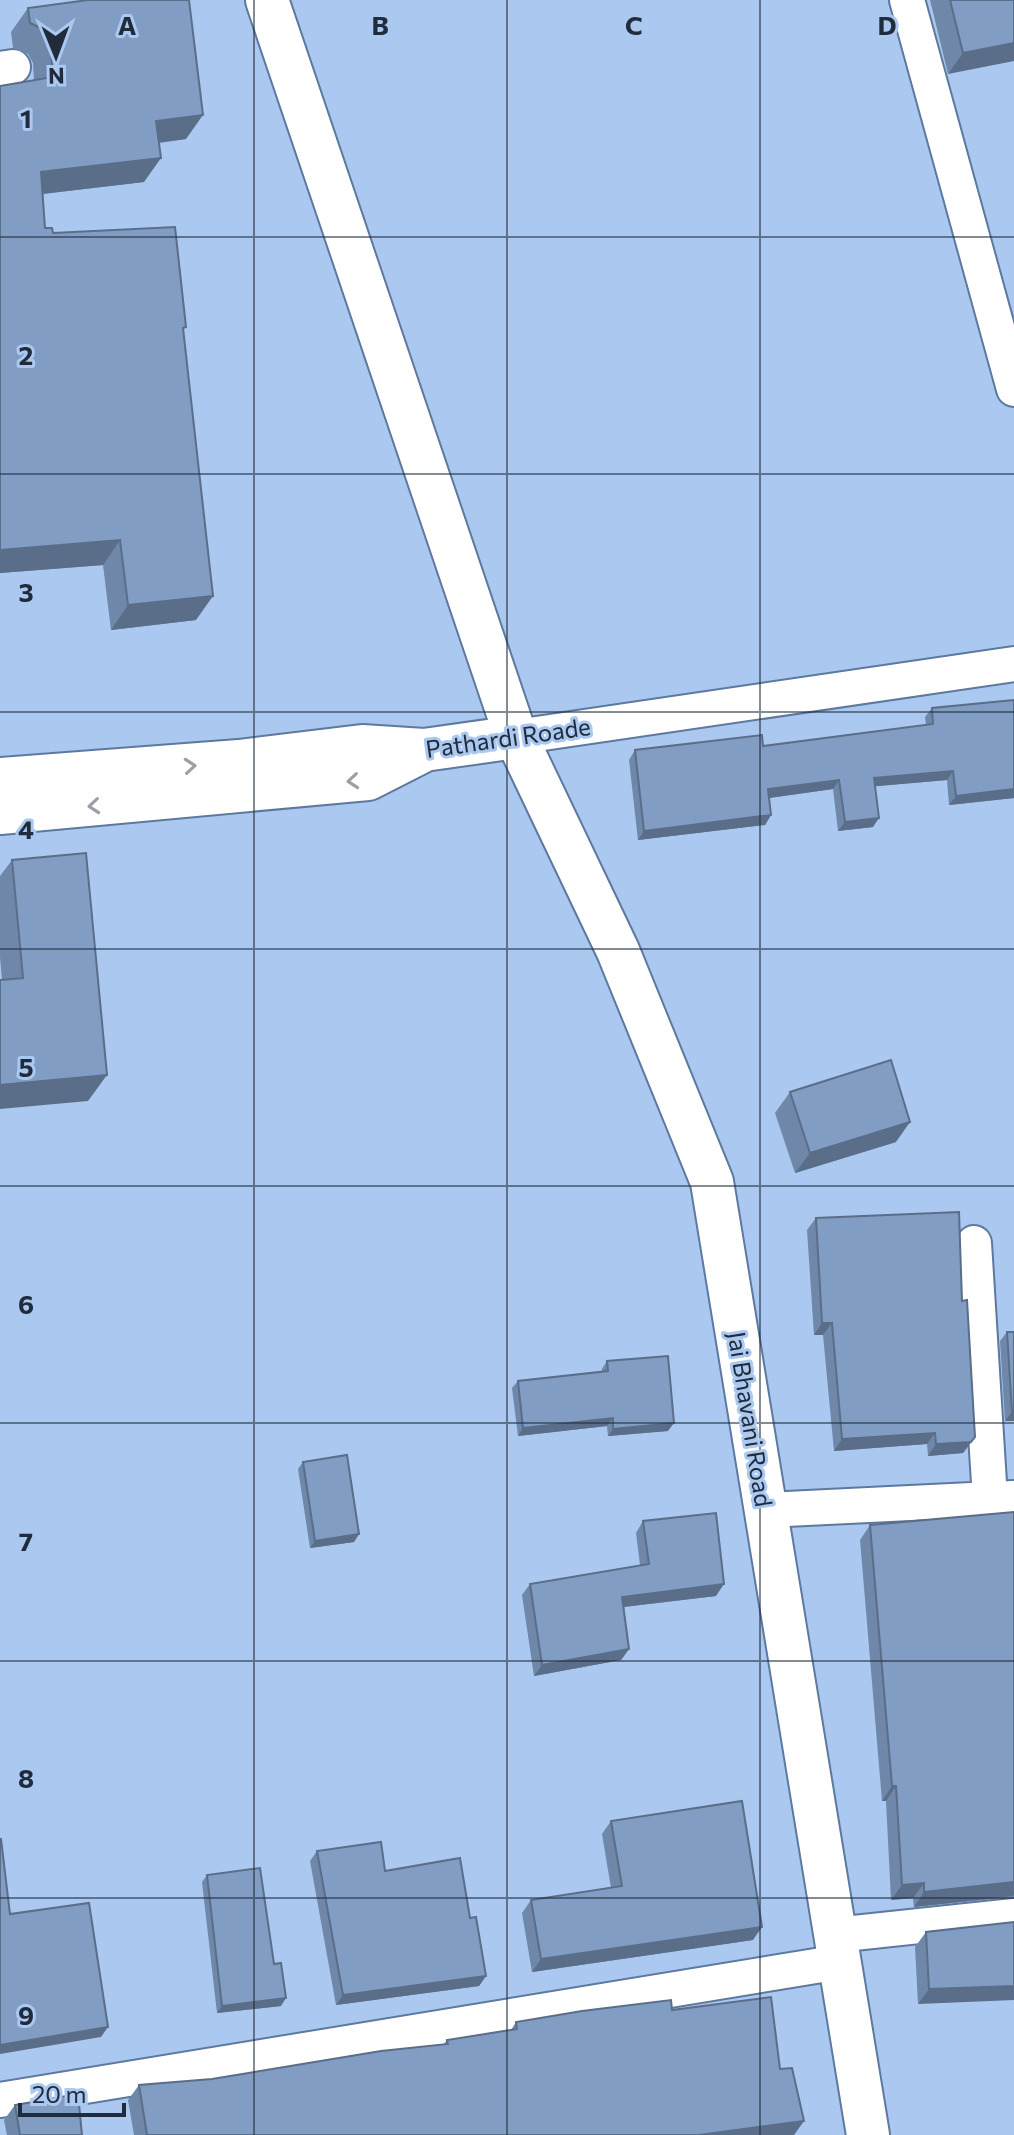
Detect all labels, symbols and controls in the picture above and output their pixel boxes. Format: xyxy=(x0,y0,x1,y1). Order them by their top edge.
text: A xyxy=(118,9,137,40)
text: B xyxy=(371,9,389,40)
text: C xyxy=(625,9,643,40)
text: D xyxy=(877,9,897,40)
north arrow xyxy=(16,16,96,96)
text: N xyxy=(48,63,65,90)
text: 1 xyxy=(20,102,32,133)
text: 2 xyxy=(19,339,33,370)
text: 3 xyxy=(18,576,34,607)
street label: Pathardi Roade xyxy=(424,711,592,763)
one-way arrow xyxy=(183,757,196,774)
one-way arrow xyxy=(346,772,359,789)
one-way arrow xyxy=(88,798,101,815)
text: 4 xyxy=(18,813,34,844)
text: 5 xyxy=(18,1051,34,1082)
text: 6 xyxy=(18,1288,34,1319)
street label: Jai Bhavani Road xyxy=(723,1329,779,1509)
text: 7 xyxy=(19,1525,33,1556)
text: 8 xyxy=(18,1762,34,1793)
text: 9 xyxy=(18,1999,34,2030)
scale bar xyxy=(20,2067,124,2117)
text: 20 m xyxy=(32,2079,86,2108)

